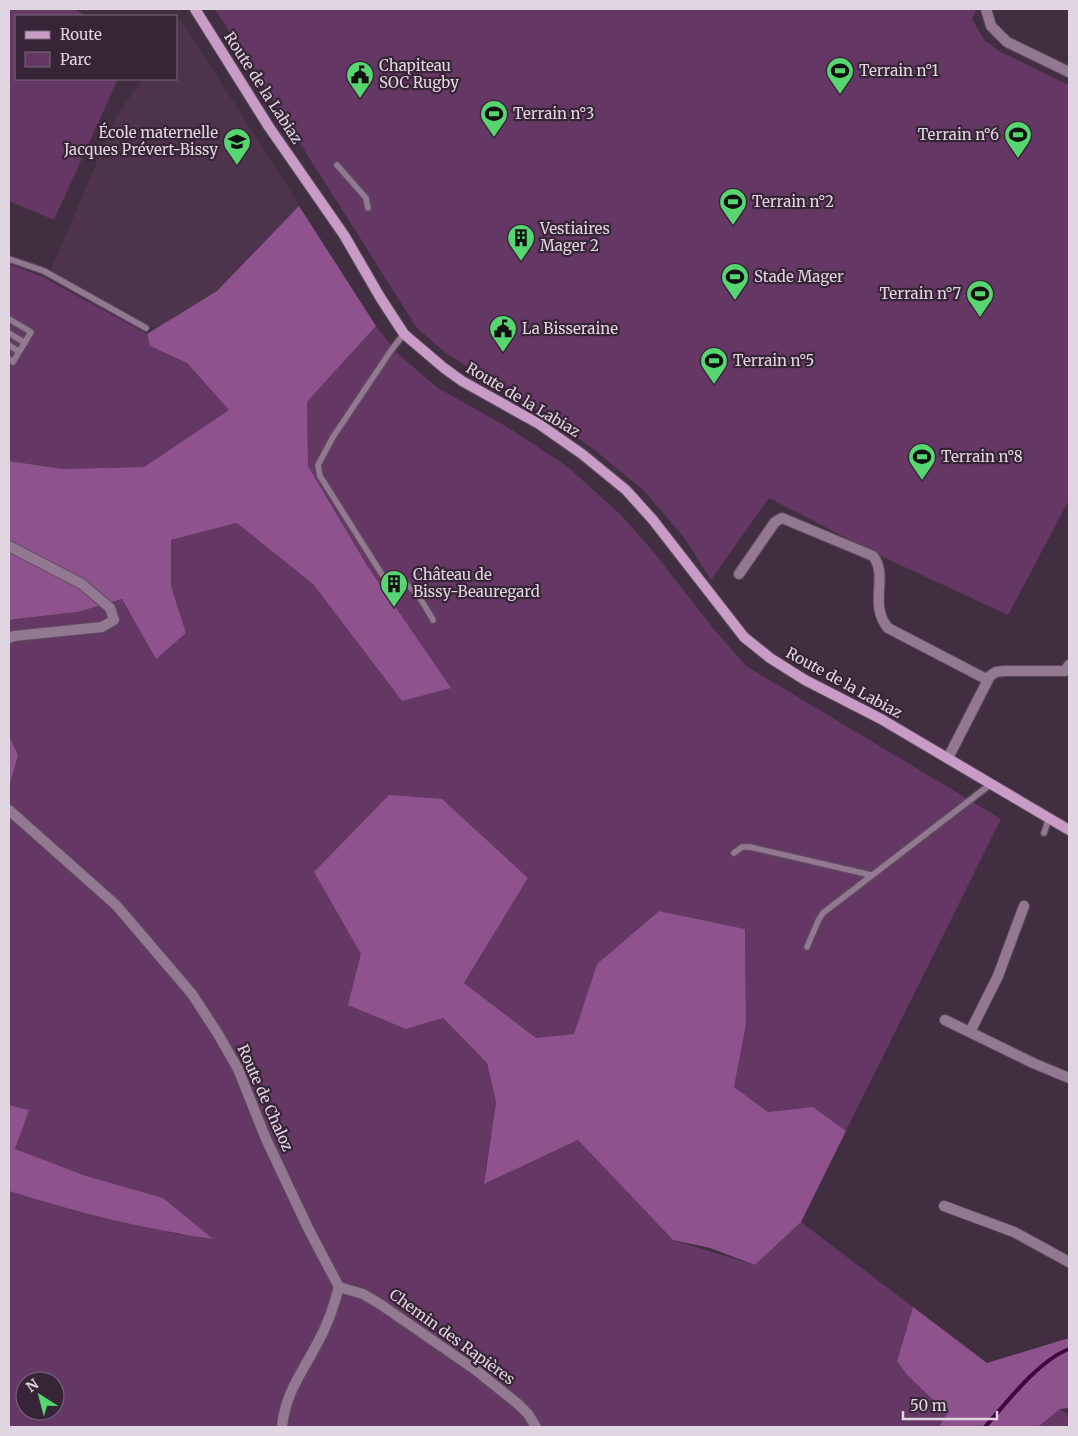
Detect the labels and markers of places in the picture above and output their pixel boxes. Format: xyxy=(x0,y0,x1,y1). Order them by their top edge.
place label: Chapiteau SOC Rugby xyxy=(379,56,459,92)
sports icon: Terrain n°1 xyxy=(825,56,855,95)
public building icon: Chapiteau SOC Rugby xyxy=(345,60,375,99)
place label: Terrain n°1 xyxy=(859,61,939,80)
sports icon: Terrain n°3 xyxy=(479,99,509,138)
place label: Terrain n°3 xyxy=(513,104,594,123)
sports icon: Terrain n°6 xyxy=(1003,120,1033,159)
place label: École maternelle Jacques Prévert-Bissy xyxy=(63,122,218,159)
place label: Terrain n°6 xyxy=(918,125,999,144)
school or university icon: École maternelle Jacques Prévert-Bissy xyxy=(222,127,252,166)
sports icon: Terrain n°2 xyxy=(718,187,748,226)
place label: Terrain n°2 xyxy=(752,192,834,211)
place label: Vestiaires Mager 2 xyxy=(539,219,610,255)
building icon: Vestiaires Mager 2 xyxy=(506,223,536,262)
sports icon: Stade Mager xyxy=(720,262,750,301)
place label: Stade Mager xyxy=(754,267,844,286)
sports icon: Terrain n°7 xyxy=(965,279,995,318)
place label: Terrain n°7 xyxy=(879,284,961,303)
public building icon: La Bisseraine xyxy=(488,314,518,353)
place label: La Bisseraine xyxy=(522,319,618,338)
sports icon: Terrain n°5 xyxy=(699,346,729,385)
place label: Terrain n°5 xyxy=(733,351,814,370)
sports icon: Terrain n°8 xyxy=(907,442,937,481)
place label: Terrain n°8 xyxy=(941,447,1023,466)
place label: Château de Bissy-Beauregard xyxy=(413,565,540,601)
building icon: Château de Bissy-Beauregard xyxy=(379,569,409,608)

